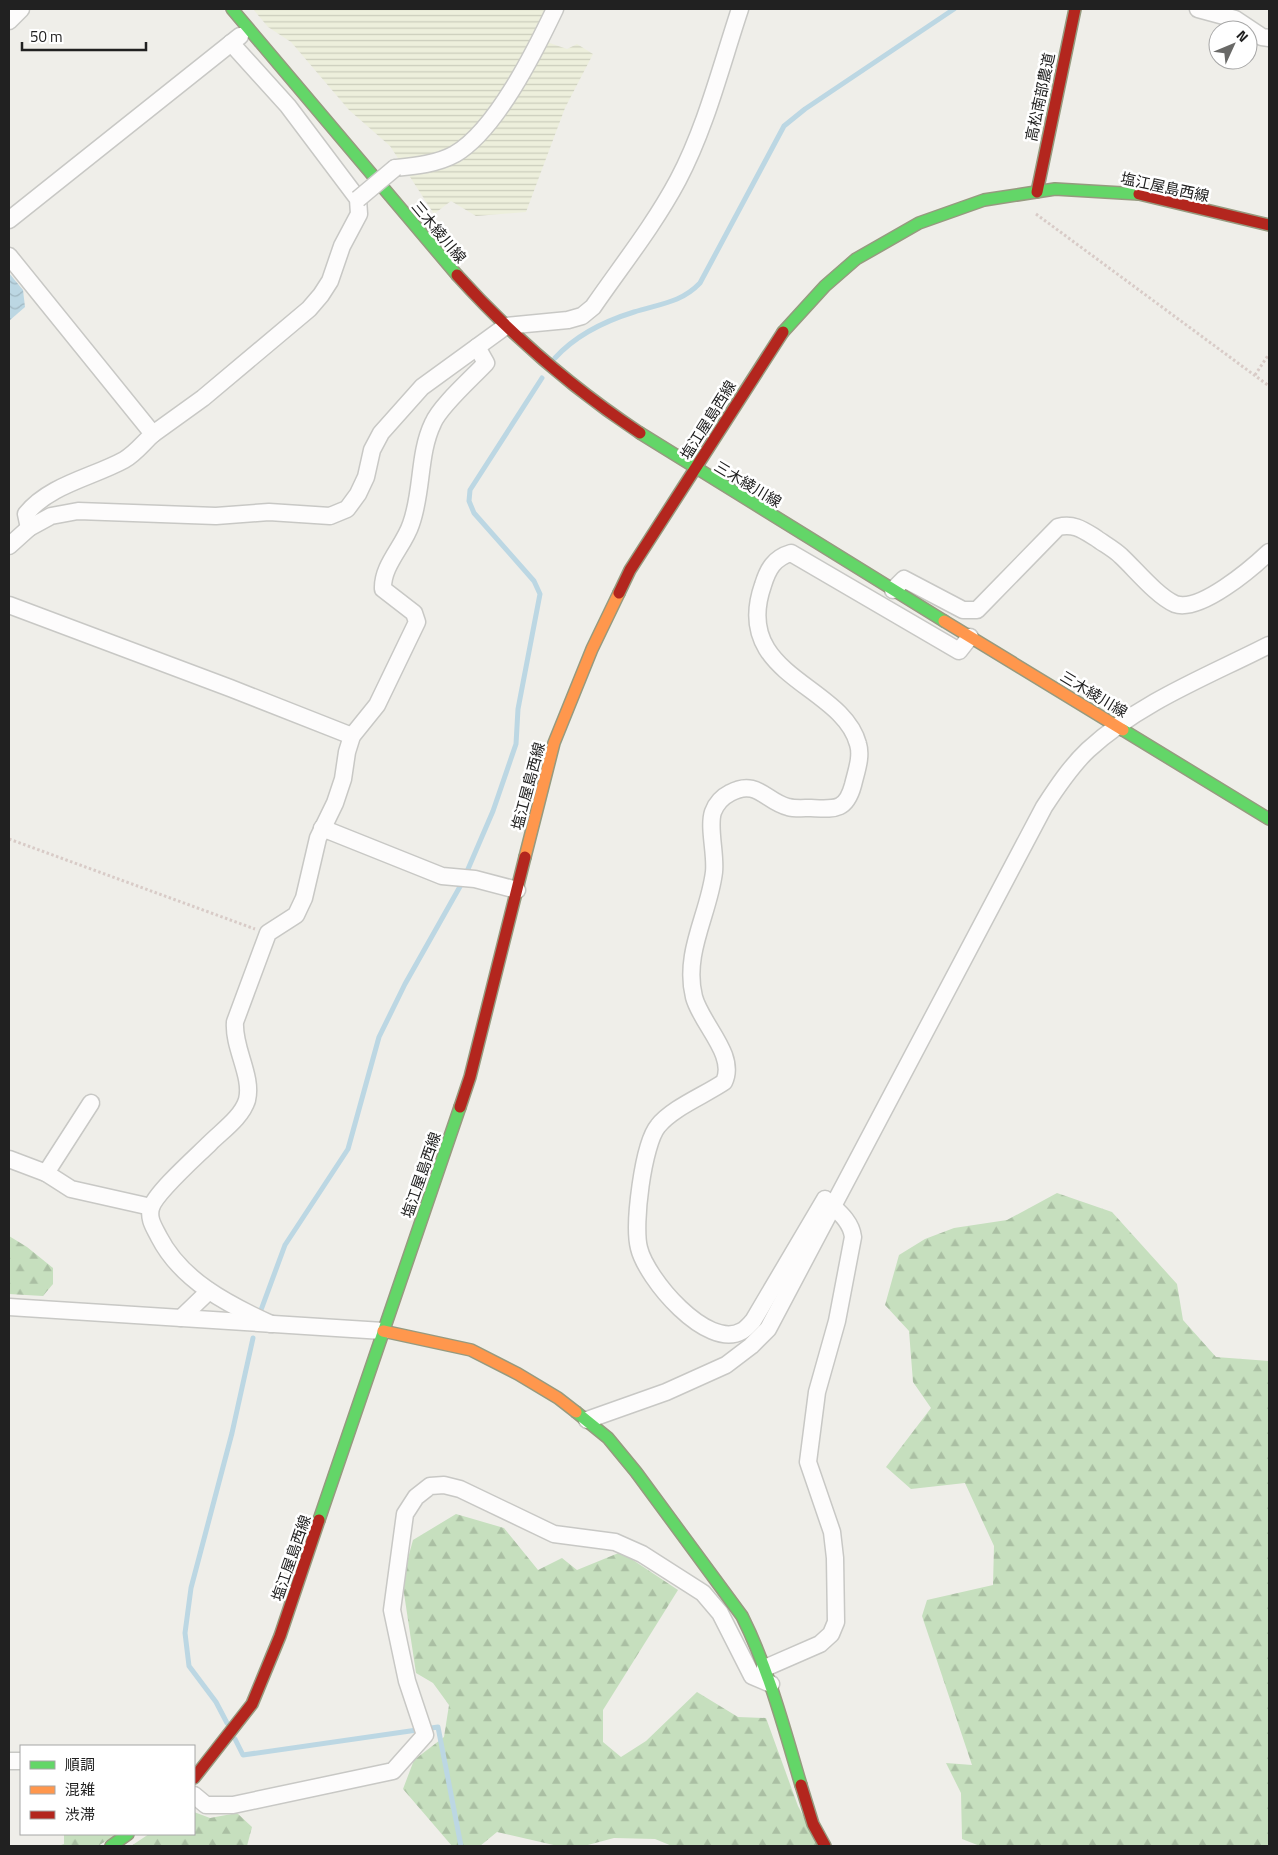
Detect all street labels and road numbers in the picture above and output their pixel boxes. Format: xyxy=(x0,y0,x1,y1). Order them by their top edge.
street label: 高松南部農道 xyxy=(1019,51,1061,143)
street label: 塩江屋島西線 xyxy=(1119,166,1211,208)
street label: 三木綾川線 xyxy=(406,196,472,268)
street label: 塩江屋島西線 xyxy=(674,376,742,464)
street label: 三木綾川線 xyxy=(710,455,786,513)
street label: 三木綾川線 xyxy=(1056,665,1132,723)
street label: 塩江屋島西線 xyxy=(505,740,551,832)
street label: 塩江屋島西線 xyxy=(395,1129,447,1221)
street label: 塩江屋島西線 xyxy=(265,1512,317,1604)

